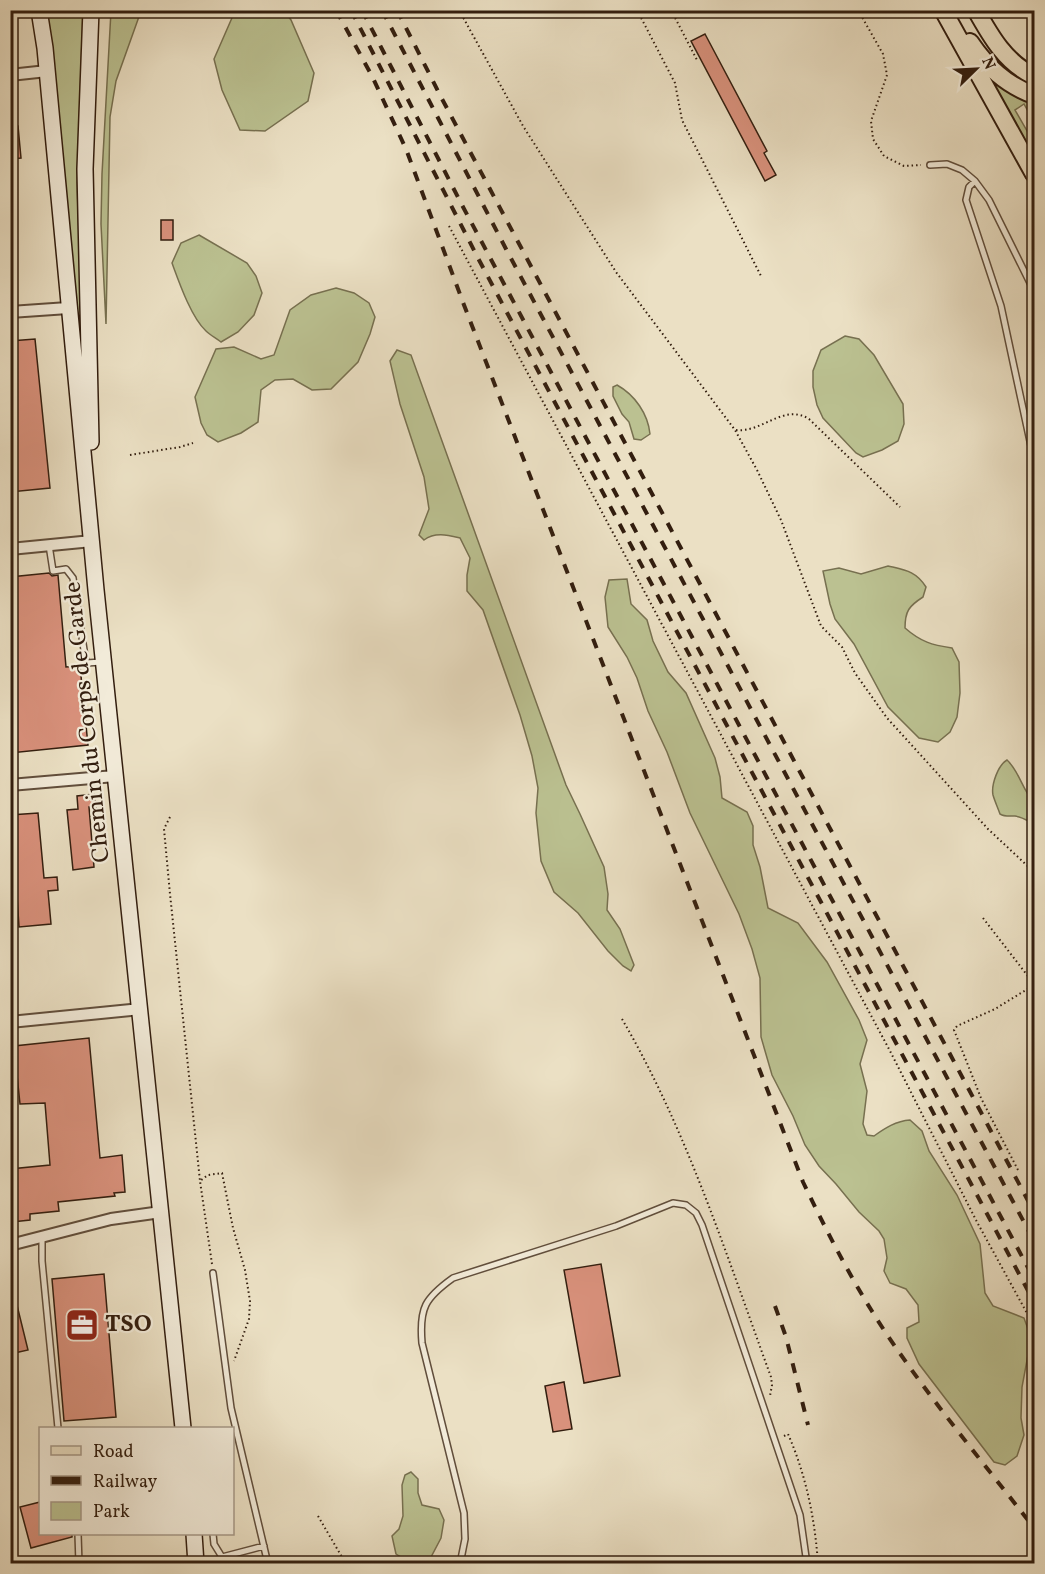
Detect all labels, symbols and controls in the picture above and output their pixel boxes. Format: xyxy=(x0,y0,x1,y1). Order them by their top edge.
north arrow xyxy=(946,39,1006,99)
text: N xyxy=(975,54,1000,74)
street label: Chemin du Corps de Garde xyxy=(56,580,120,864)
office icon: TSO xyxy=(64,1307,100,1343)
place label: TSO xyxy=(105,1308,152,1342)
legend xyxy=(39,1427,234,1535)
text: Road xyxy=(93,1440,134,1465)
text: Railway xyxy=(93,1470,157,1495)
text: Park xyxy=(93,1500,130,1525)

